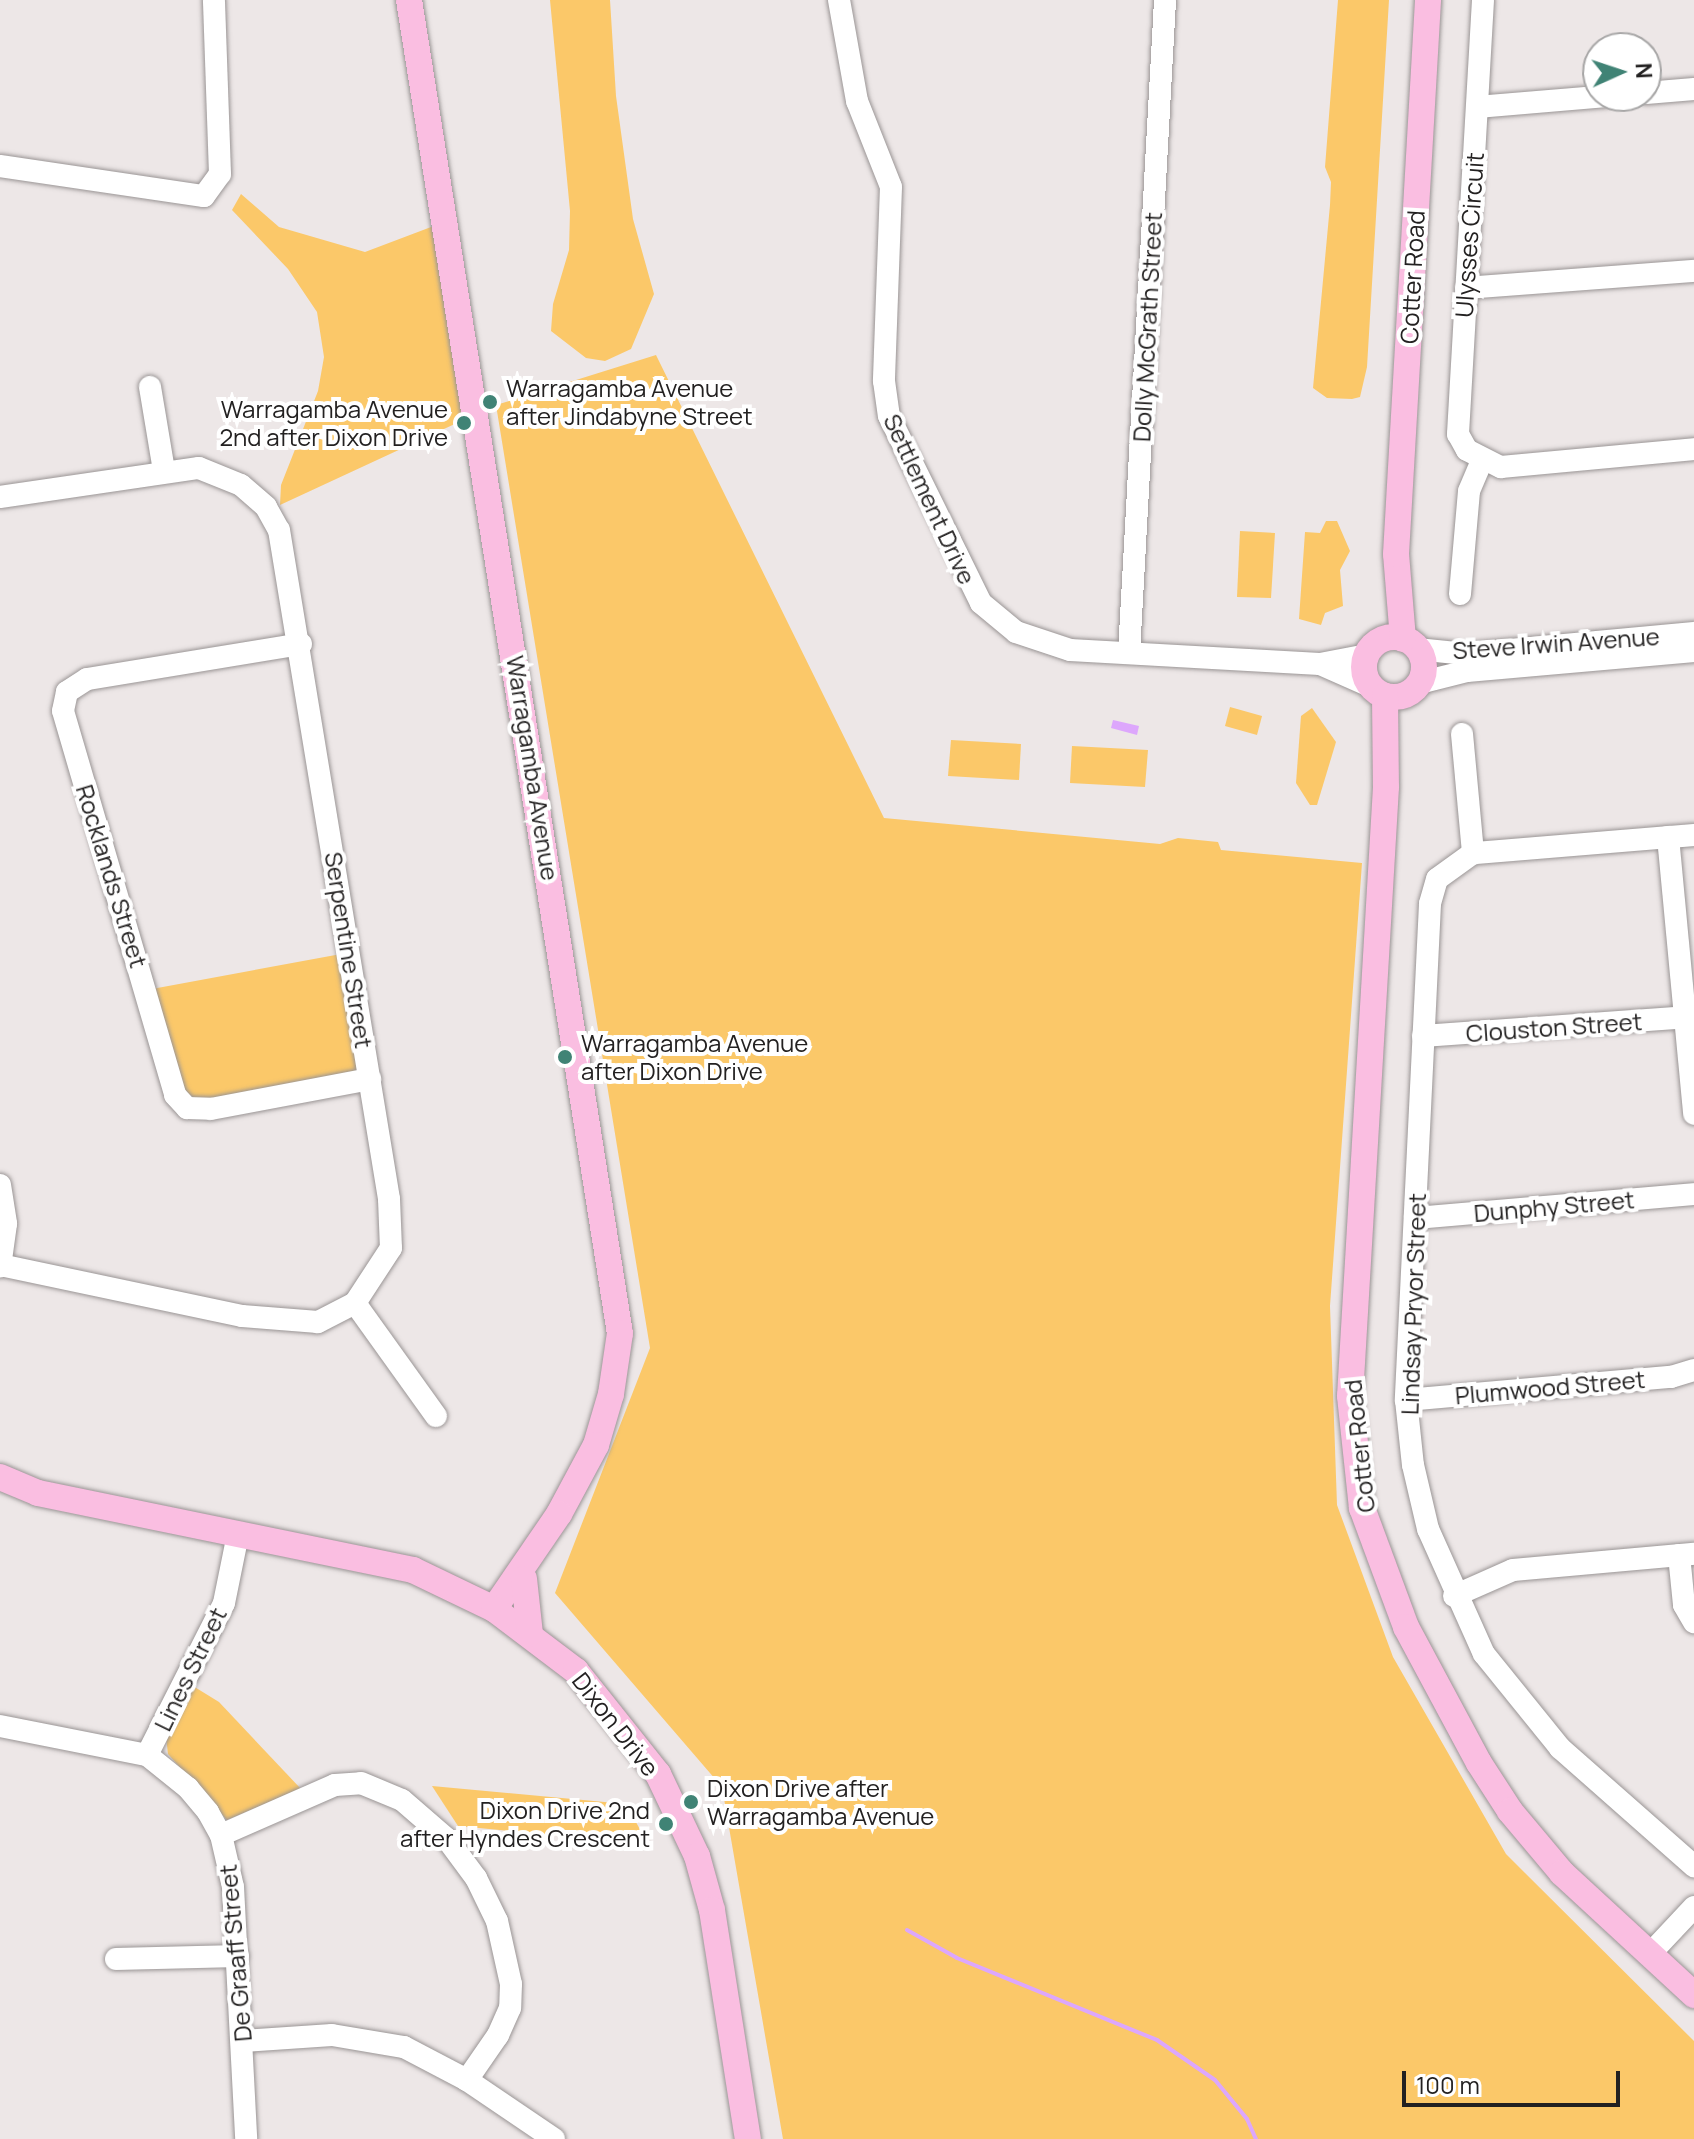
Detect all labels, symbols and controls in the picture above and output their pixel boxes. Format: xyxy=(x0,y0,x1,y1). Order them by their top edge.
north arrow xyxy=(1582,32,1662,112)
text: N xyxy=(1629,62,1659,80)
street label: Ulysses Circuit xyxy=(1449,151,1489,319)
street label: Cotter Road xyxy=(1394,210,1430,344)
street label: Dolly McGrath Street xyxy=(1127,211,1167,443)
place label: Warragamba Avenue after Jindabyne Street xyxy=(506,374,753,430)
marker: Warragamba Avenue after Jindabyne Street xyxy=(481,393,499,411)
place label: Warragamba Avenue 2nd after Dixon Drive xyxy=(219,395,448,451)
street label: Settlement Drive xyxy=(878,409,982,589)
marker: Warragamba Avenue 2nd after Dixon Drive xyxy=(455,414,473,432)
street label: Steve Irwin Avenue xyxy=(1451,621,1661,665)
street label: Warragamba Avenue xyxy=(501,654,565,882)
street label: Rocklands Street xyxy=(70,781,154,971)
street label: Serpentine Street xyxy=(319,850,379,1050)
street label: Clouston Street xyxy=(1465,1006,1643,1048)
place label: Warragamba Avenue after Dixon Drive xyxy=(581,1029,808,1085)
marker: Warragamba Avenue after Dixon Drive xyxy=(556,1048,574,1066)
street label: Dunphy Street xyxy=(1473,1185,1635,1227)
street label: Lindsay Pryor Street xyxy=(1395,1192,1431,1416)
street label: Plumwood Street xyxy=(1454,1364,1646,1410)
street label: Cotter Road xyxy=(1338,1378,1380,1514)
street label: Lines Street xyxy=(148,1602,232,1736)
street label: Dixon Drive xyxy=(567,1667,665,1781)
place label: Dixon Drive after Warragamba Avenue xyxy=(707,1774,934,1830)
marker: Dixon Drive after Warragamba Avenue xyxy=(682,1793,700,1811)
place label: Dixon Drive 2nd after Hyndes Crescent xyxy=(400,1796,650,1852)
marker: Dixon Drive 2nd after Hyndes Crescent xyxy=(657,1815,675,1833)
street label: De Graaff Street xyxy=(213,1863,257,2043)
scale bar xyxy=(1406,2055,1624,2105)
text: 100 m xyxy=(1416,2068,1480,2101)

